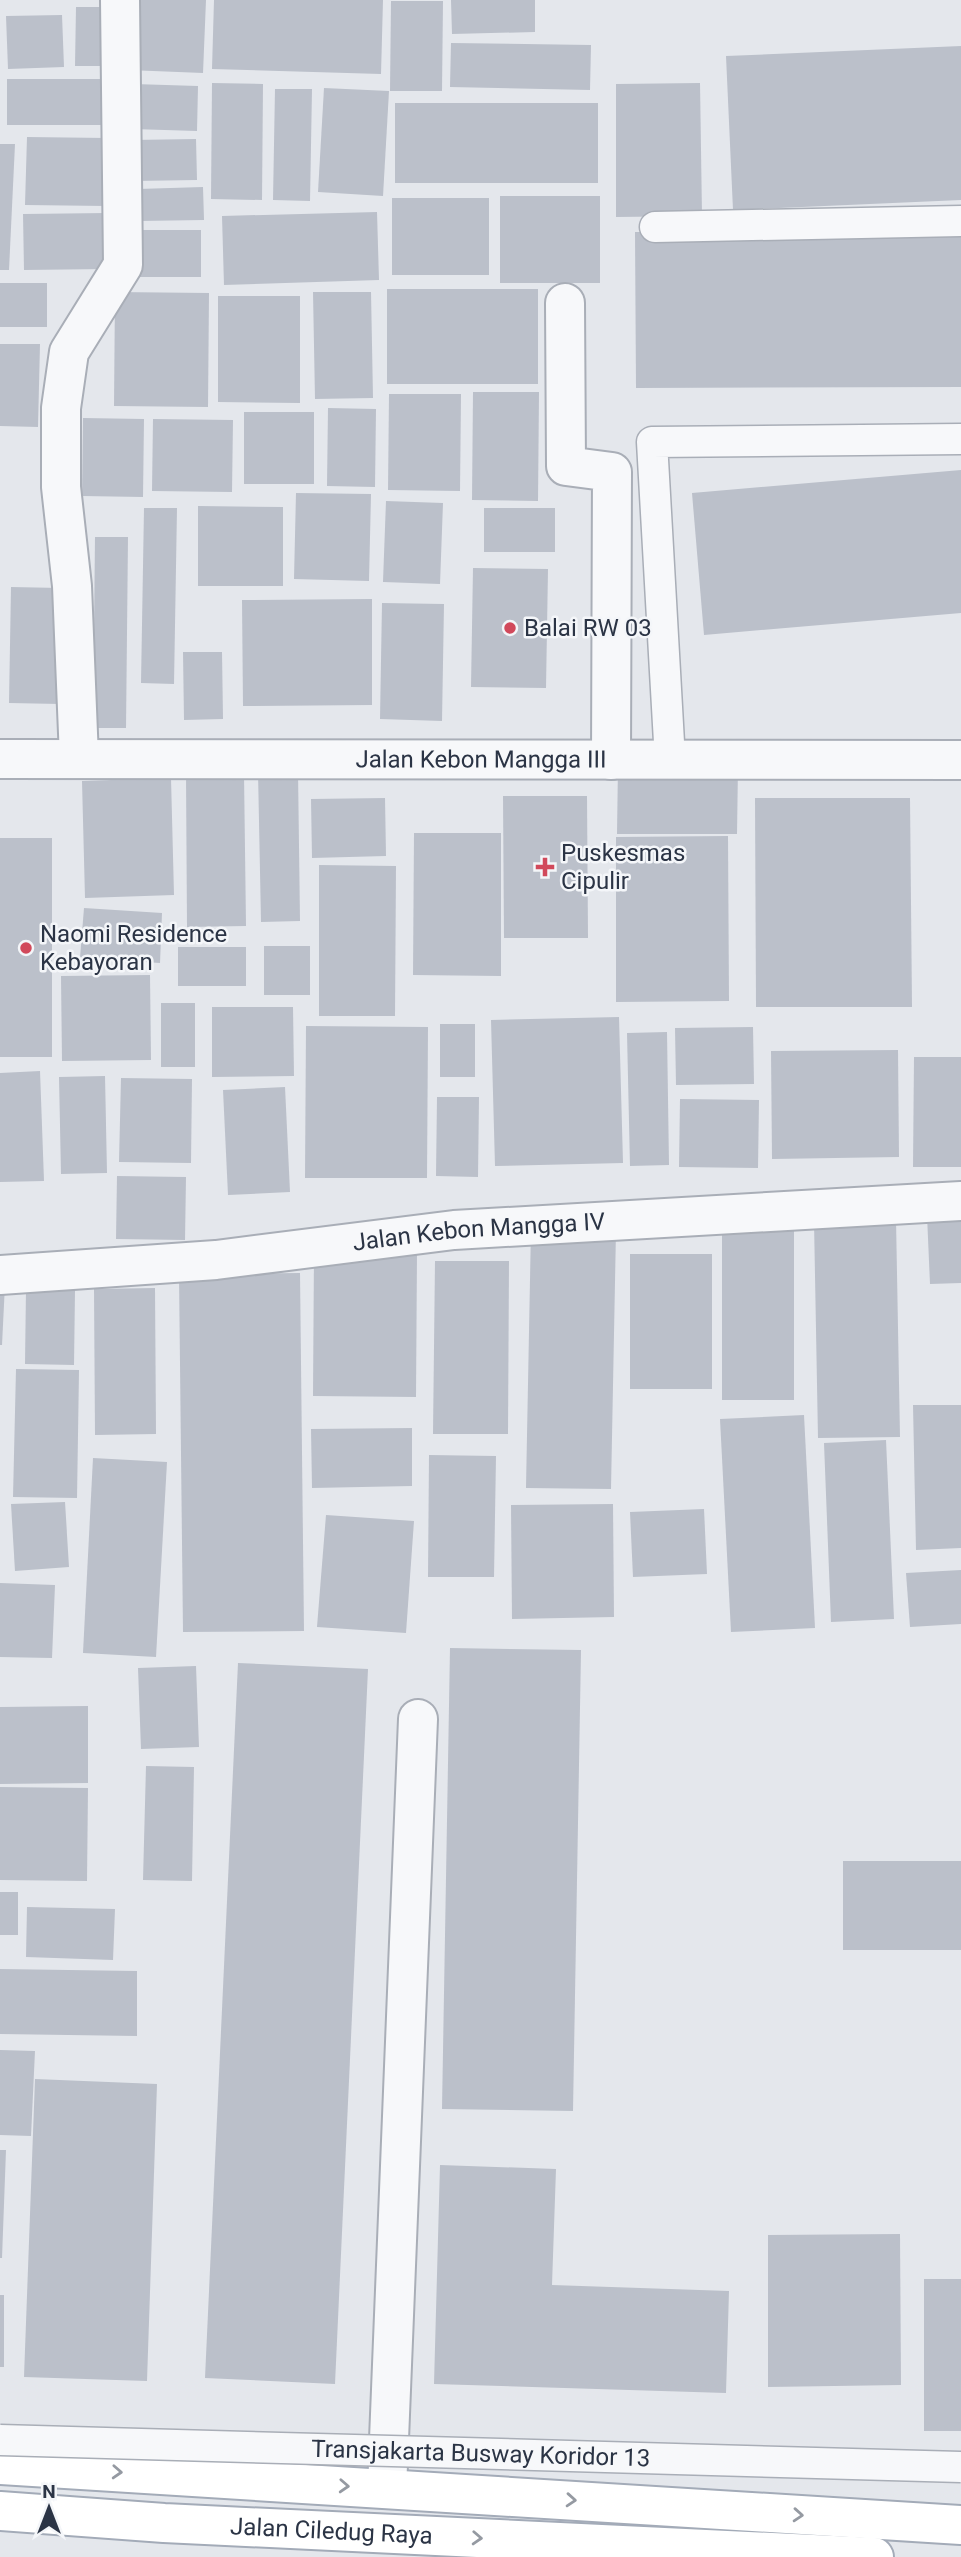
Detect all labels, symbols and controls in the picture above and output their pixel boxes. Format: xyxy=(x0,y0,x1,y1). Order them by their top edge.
place label: Balai RW 03 xyxy=(524,614,652,642)
marker: Balai RW 03 xyxy=(502,620,518,636)
street label: Jalan Kebon Mangga III xyxy=(355,745,607,774)
place label: Puskesmas Cipulir xyxy=(561,839,685,895)
marker: Puskesmas Cipulir xyxy=(535,857,555,877)
place label: Naomi Residence Kebayoran xyxy=(40,920,227,976)
marker: Naomi Residence Kebayoran xyxy=(18,940,34,956)
street label: Jalan Kebon Mangga IV xyxy=(351,1207,606,1257)
street label: Transjakarta Busway Koridor 13 xyxy=(311,2435,651,2472)
one-way arrow xyxy=(112,2465,123,2480)
north arrow xyxy=(14,2473,84,2543)
one-way arrow xyxy=(339,2478,350,2493)
text: N xyxy=(42,2480,56,2503)
one-way arrow xyxy=(566,2493,577,2508)
one-way arrow xyxy=(793,2507,804,2522)
street label: Jalan Ciledug Raya xyxy=(229,2512,433,2550)
one-way arrow xyxy=(472,2531,483,2546)

